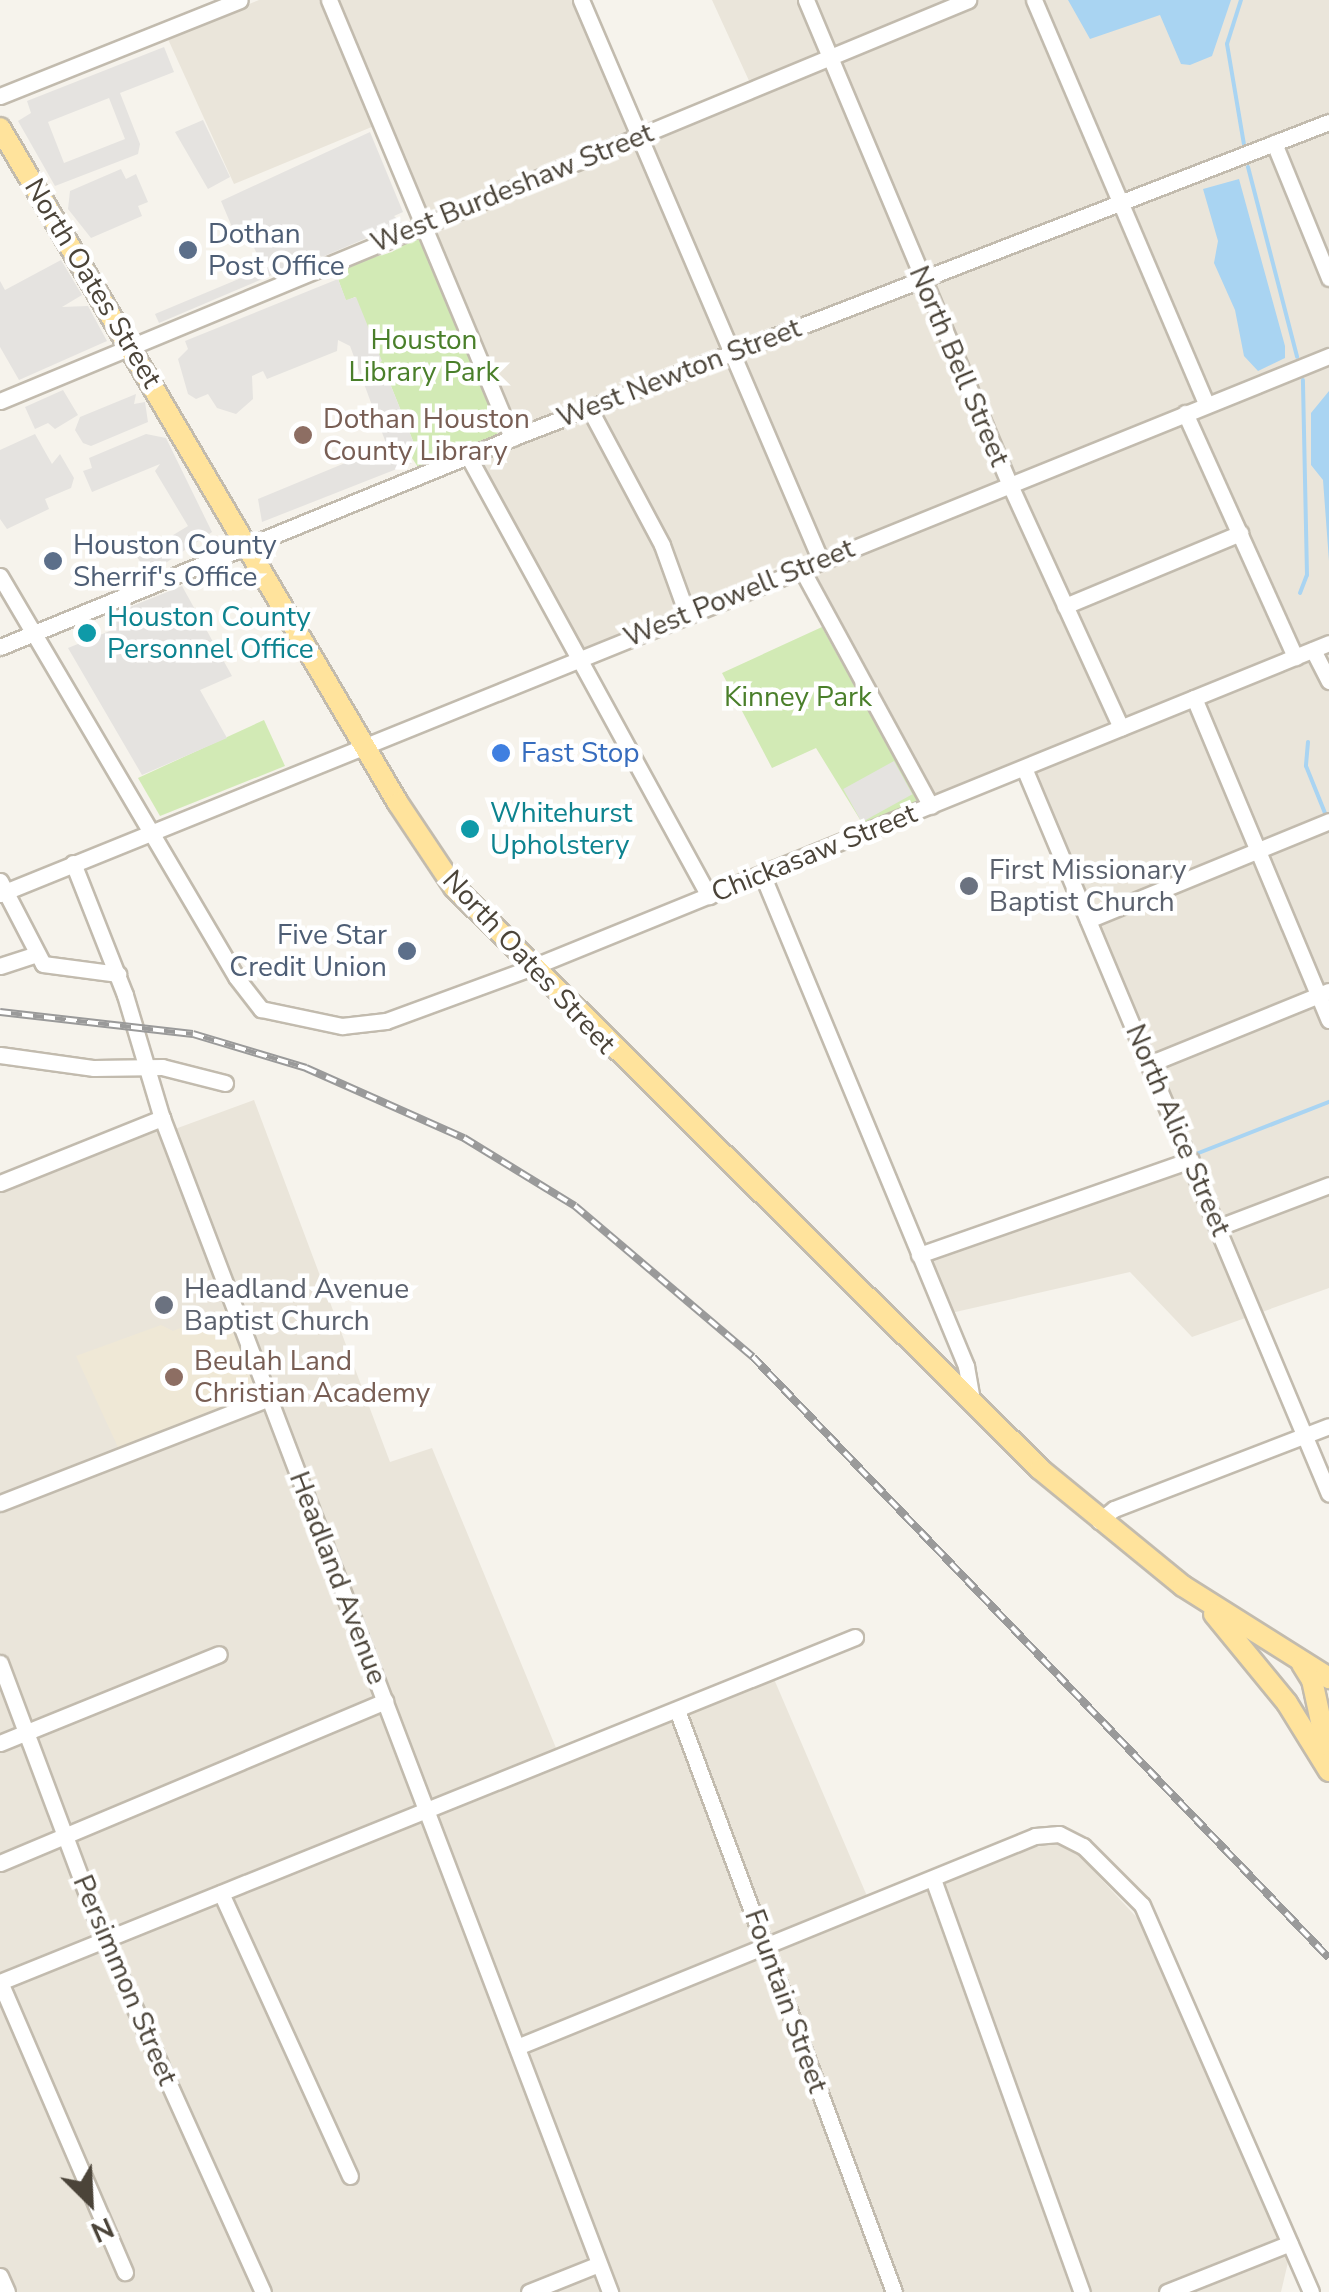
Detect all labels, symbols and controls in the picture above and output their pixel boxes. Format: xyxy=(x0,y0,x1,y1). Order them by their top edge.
street label: West Burdeshaw Street xyxy=(366,116,658,260)
street label: North Oates Street xyxy=(17,172,169,394)
place label: Dothan Post Office xyxy=(208,217,345,283)
marker: Dothan Post Office xyxy=(177,239,199,261)
street label: North Bell Street xyxy=(902,261,1016,471)
street label: West Newton Street xyxy=(552,311,806,435)
park label: Houston Library Park xyxy=(348,323,500,389)
place label: Dothan Houston County Library xyxy=(323,402,530,468)
marker: Dothan Houston County Library xyxy=(292,424,314,446)
place label: Houston County Sherrif's Office xyxy=(73,528,277,594)
street label: West Powell Street xyxy=(619,531,859,655)
marker: Houston County Sherrif's Office xyxy=(42,550,64,572)
place label: Houston County Personnel Office xyxy=(107,600,314,666)
marker: Houston County Personnel Office xyxy=(76,622,98,644)
park label: Kinney Park xyxy=(724,680,872,714)
place label: Fast Stop xyxy=(521,736,640,770)
marker: Fast Stop xyxy=(490,742,512,764)
place label: Whitehurst Upholstery xyxy=(490,796,632,862)
street label: Chickasaw Street xyxy=(707,797,921,909)
marker: Whitehurst Upholstery xyxy=(459,818,481,840)
place label: First Missionary Baptist Church xyxy=(989,853,1186,919)
street label: North Oates Street xyxy=(436,864,622,1060)
marker: First Missionary Baptist Church xyxy=(958,875,980,897)
place label: Five Star Credit Union xyxy=(229,918,387,984)
marker: Five Star Credit Union xyxy=(396,940,418,962)
street label: North Alice Street xyxy=(1118,1019,1238,1241)
place label: Headland Avenue Baptist Church xyxy=(184,1272,409,1338)
marker: Headland Avenue Baptist Church xyxy=(153,1294,175,1316)
place label: Beulah Land Christian Academy xyxy=(194,1344,430,1410)
marker: Beulah Land Christian Academy xyxy=(163,1366,185,1388)
street label: Headland Avenue xyxy=(282,1467,394,1689)
street label: Persimmon Street xyxy=(66,1870,184,2090)
street label: Fountain Street xyxy=(737,1905,835,2097)
north arrow xyxy=(40,2152,140,2252)
text: N xyxy=(85,2208,120,2251)

